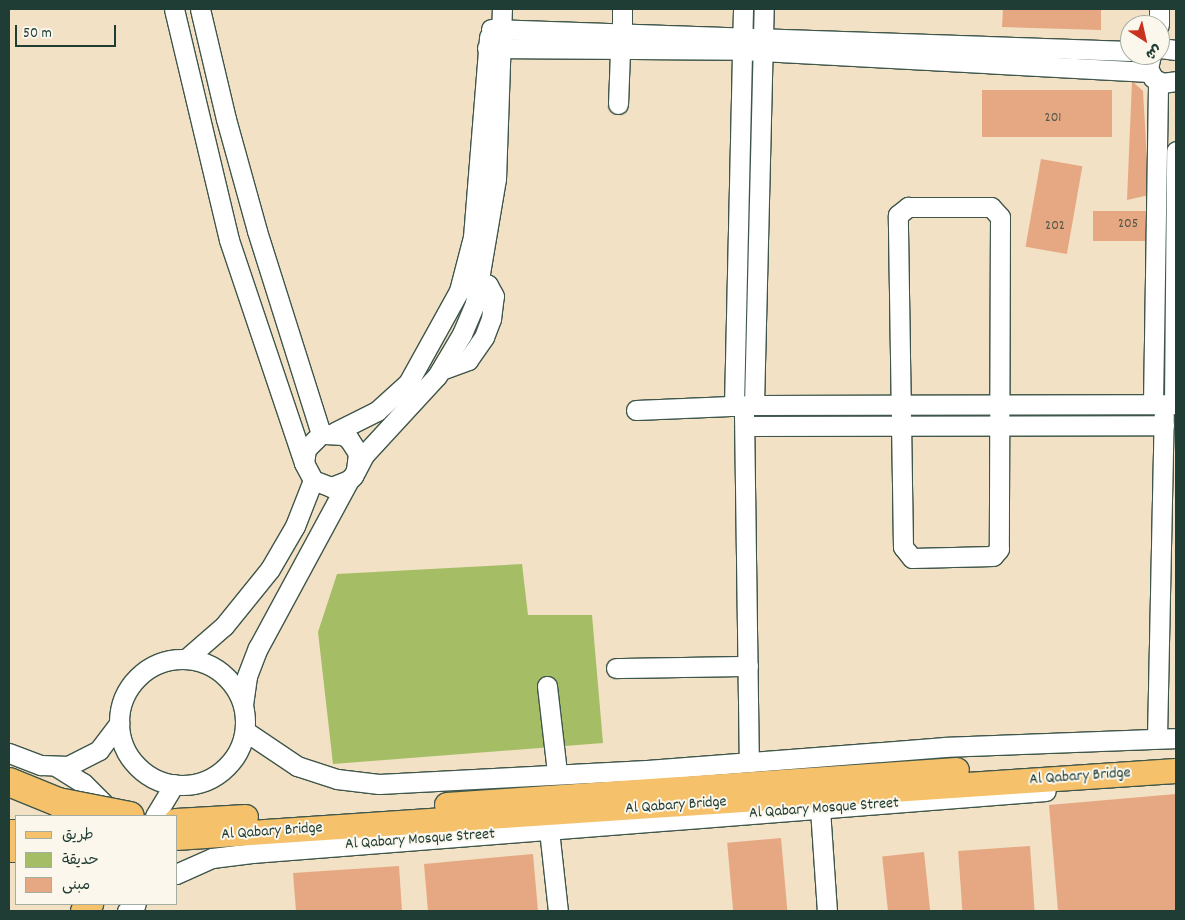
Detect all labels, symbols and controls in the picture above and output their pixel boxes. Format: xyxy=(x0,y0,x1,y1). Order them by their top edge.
scale bar xyxy=(18,15,119,47)
north arrow xyxy=(1120,15,1170,65)
text: 50 m xyxy=(23,23,52,45)
text: ش xyxy=(1141,39,1165,64)
house number: 201 xyxy=(1045,110,1061,126)
house number: 205 xyxy=(1118,216,1138,232)
house number: 202 xyxy=(1045,218,1065,234)
street label: Al Qabary Bridge xyxy=(1029,764,1131,790)
street label: Al Qabary Bridge xyxy=(625,793,727,819)
street label: Al Qabary Mosque Street xyxy=(748,794,900,824)
legend xyxy=(15,815,178,905)
street label: Al Qabary Bridge xyxy=(221,819,323,845)
text: طريق xyxy=(62,825,94,847)
street label: Al Qabary Mosque Street xyxy=(344,825,496,855)
text: حديقة xyxy=(62,850,99,872)
text: مبنى xyxy=(62,875,90,897)

